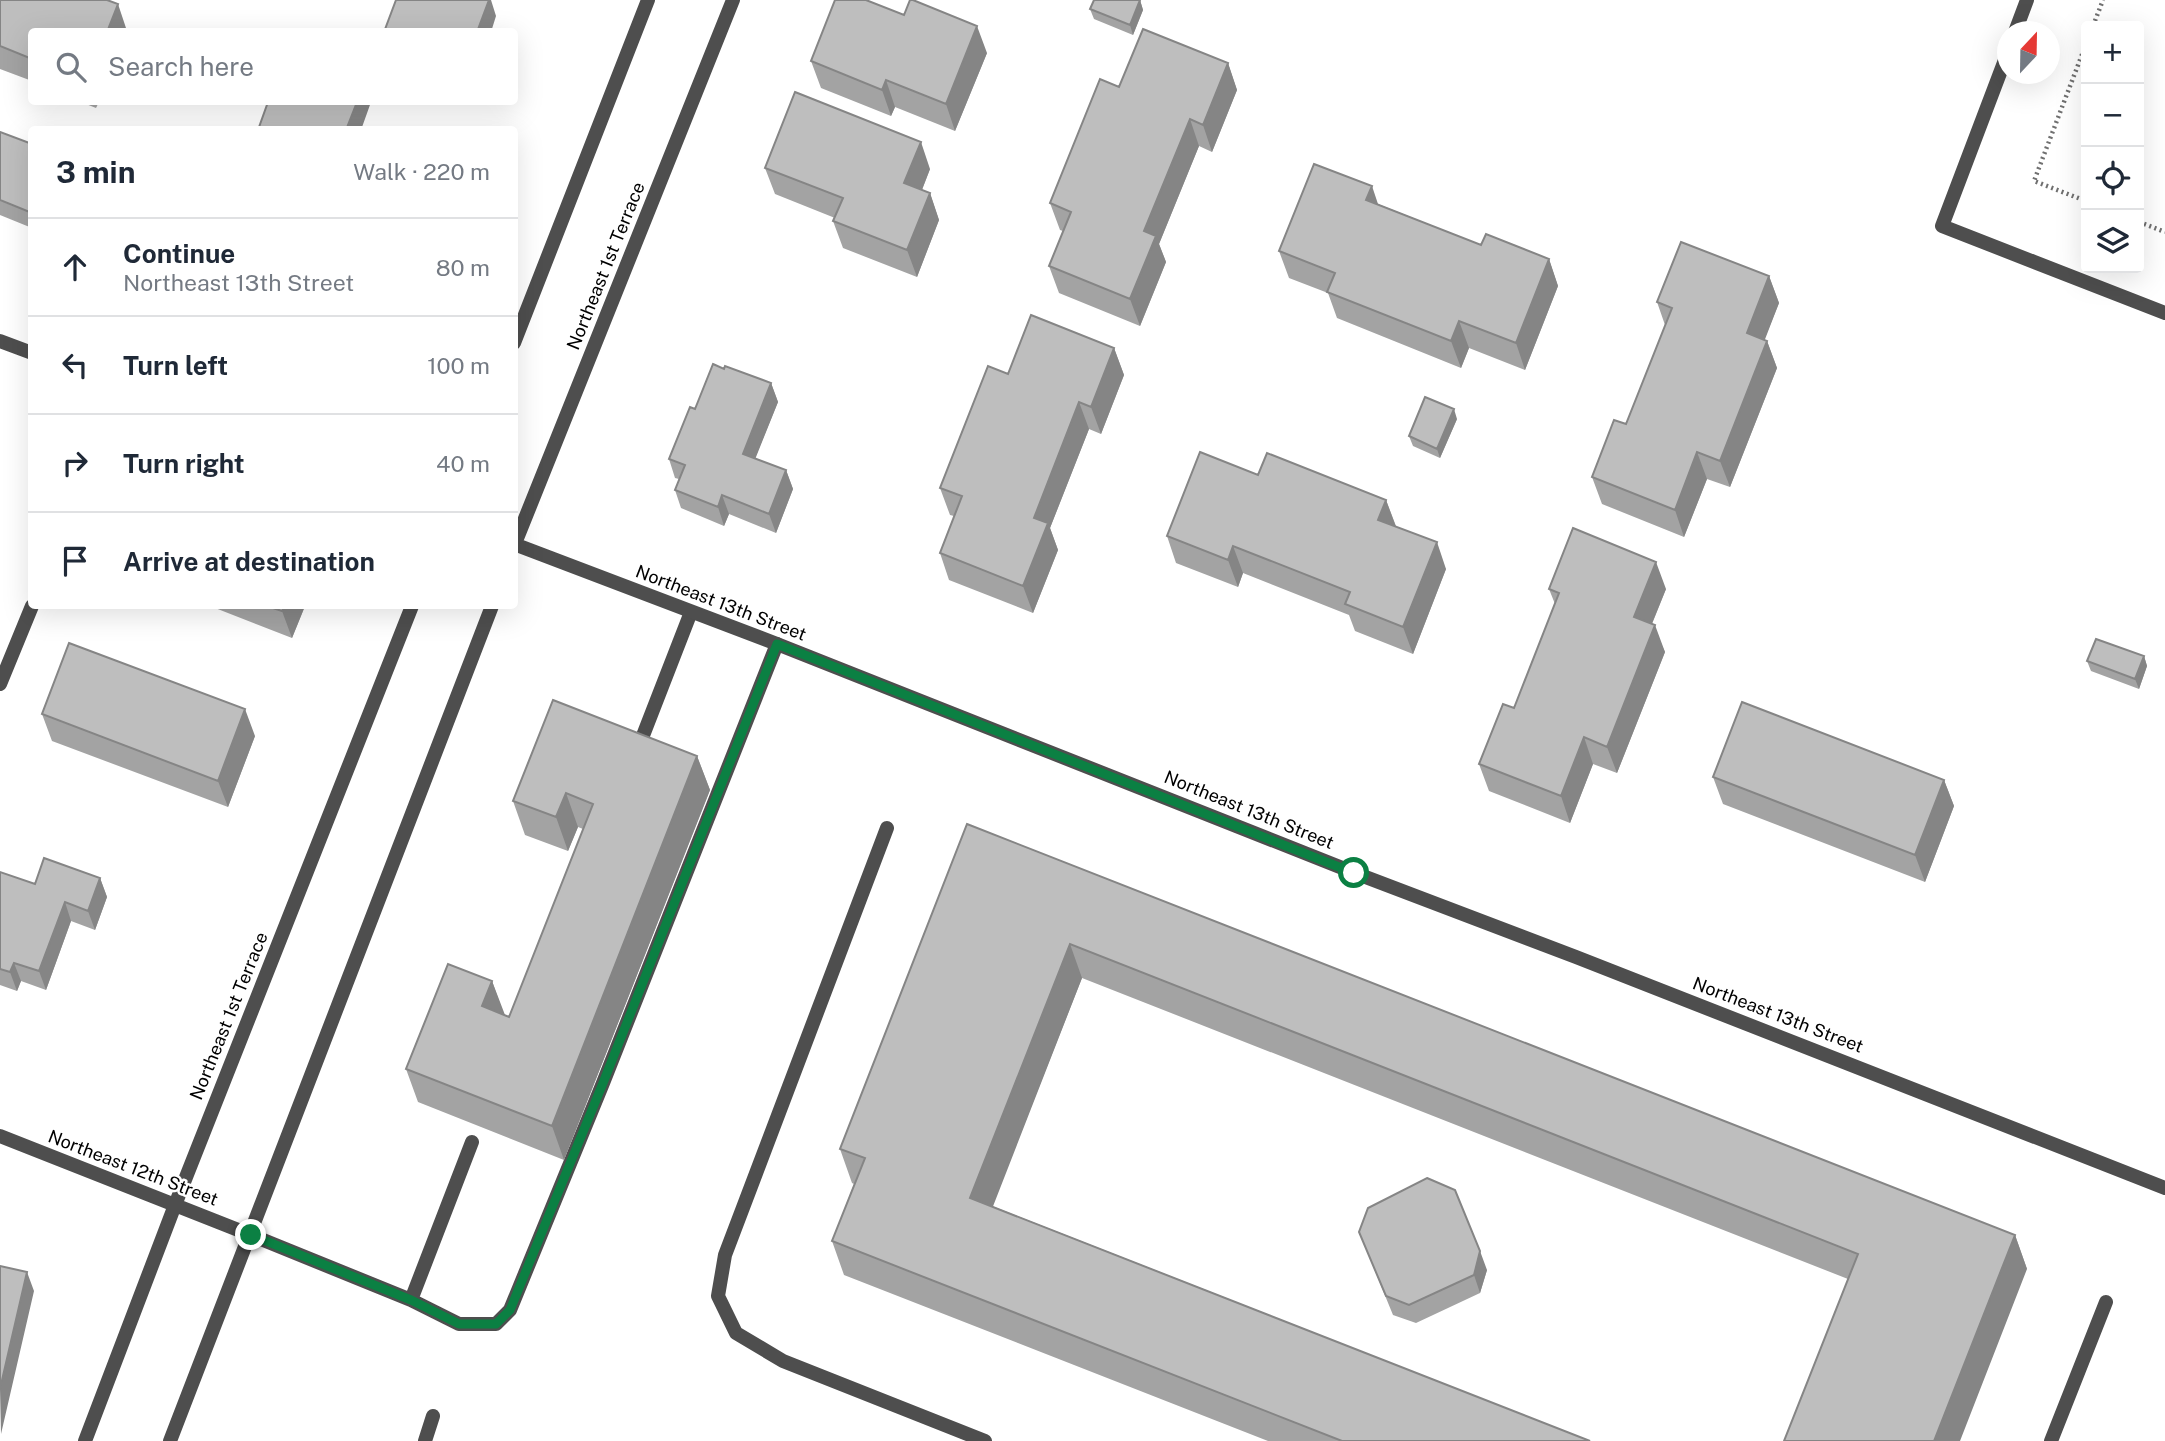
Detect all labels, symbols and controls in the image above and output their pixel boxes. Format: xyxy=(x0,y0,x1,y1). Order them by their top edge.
north arrow xyxy=(1997,21,2060,84)
map controls xyxy=(2081,21,2144,273)
button: + xyxy=(2081,21,2144,84)
search box xyxy=(28,28,518,105)
icon: search xyxy=(52,48,90,86)
text: Search here xyxy=(108,51,254,82)
button: − xyxy=(2081,84,2144,147)
button: locate xyxy=(2081,147,2144,210)
text: 3 min xyxy=(56,154,135,190)
text: Walk · 220 m xyxy=(353,158,490,185)
street label: Northeast 1st Terrace xyxy=(562,179,649,353)
button: layers xyxy=(2081,210,2144,273)
text: Continue xyxy=(123,238,235,269)
icon: ahead xyxy=(56,248,94,286)
text: 80 m xyxy=(436,254,490,281)
text: Northeast 13th Street xyxy=(123,269,354,296)
icon: left xyxy=(56,346,94,384)
text: Turn left xyxy=(123,350,228,381)
text: 100 m xyxy=(427,352,490,379)
icon: right xyxy=(56,444,94,482)
text: Turn right xyxy=(123,448,245,479)
text: 40 m xyxy=(436,450,490,477)
icon: arrive xyxy=(56,542,94,580)
text: Arrive at destination xyxy=(123,546,375,577)
street label: Northeast 13th Street xyxy=(633,560,809,645)
street label: Northeast 13th Street xyxy=(1161,766,1337,853)
route start xyxy=(1338,857,1369,888)
street label: Northeast 1st Terrace xyxy=(185,929,272,1103)
street label: Northeast 13th Street xyxy=(1690,972,1866,1057)
street label: Northeast 12th Street xyxy=(45,1125,221,1210)
route end xyxy=(235,1219,266,1250)

